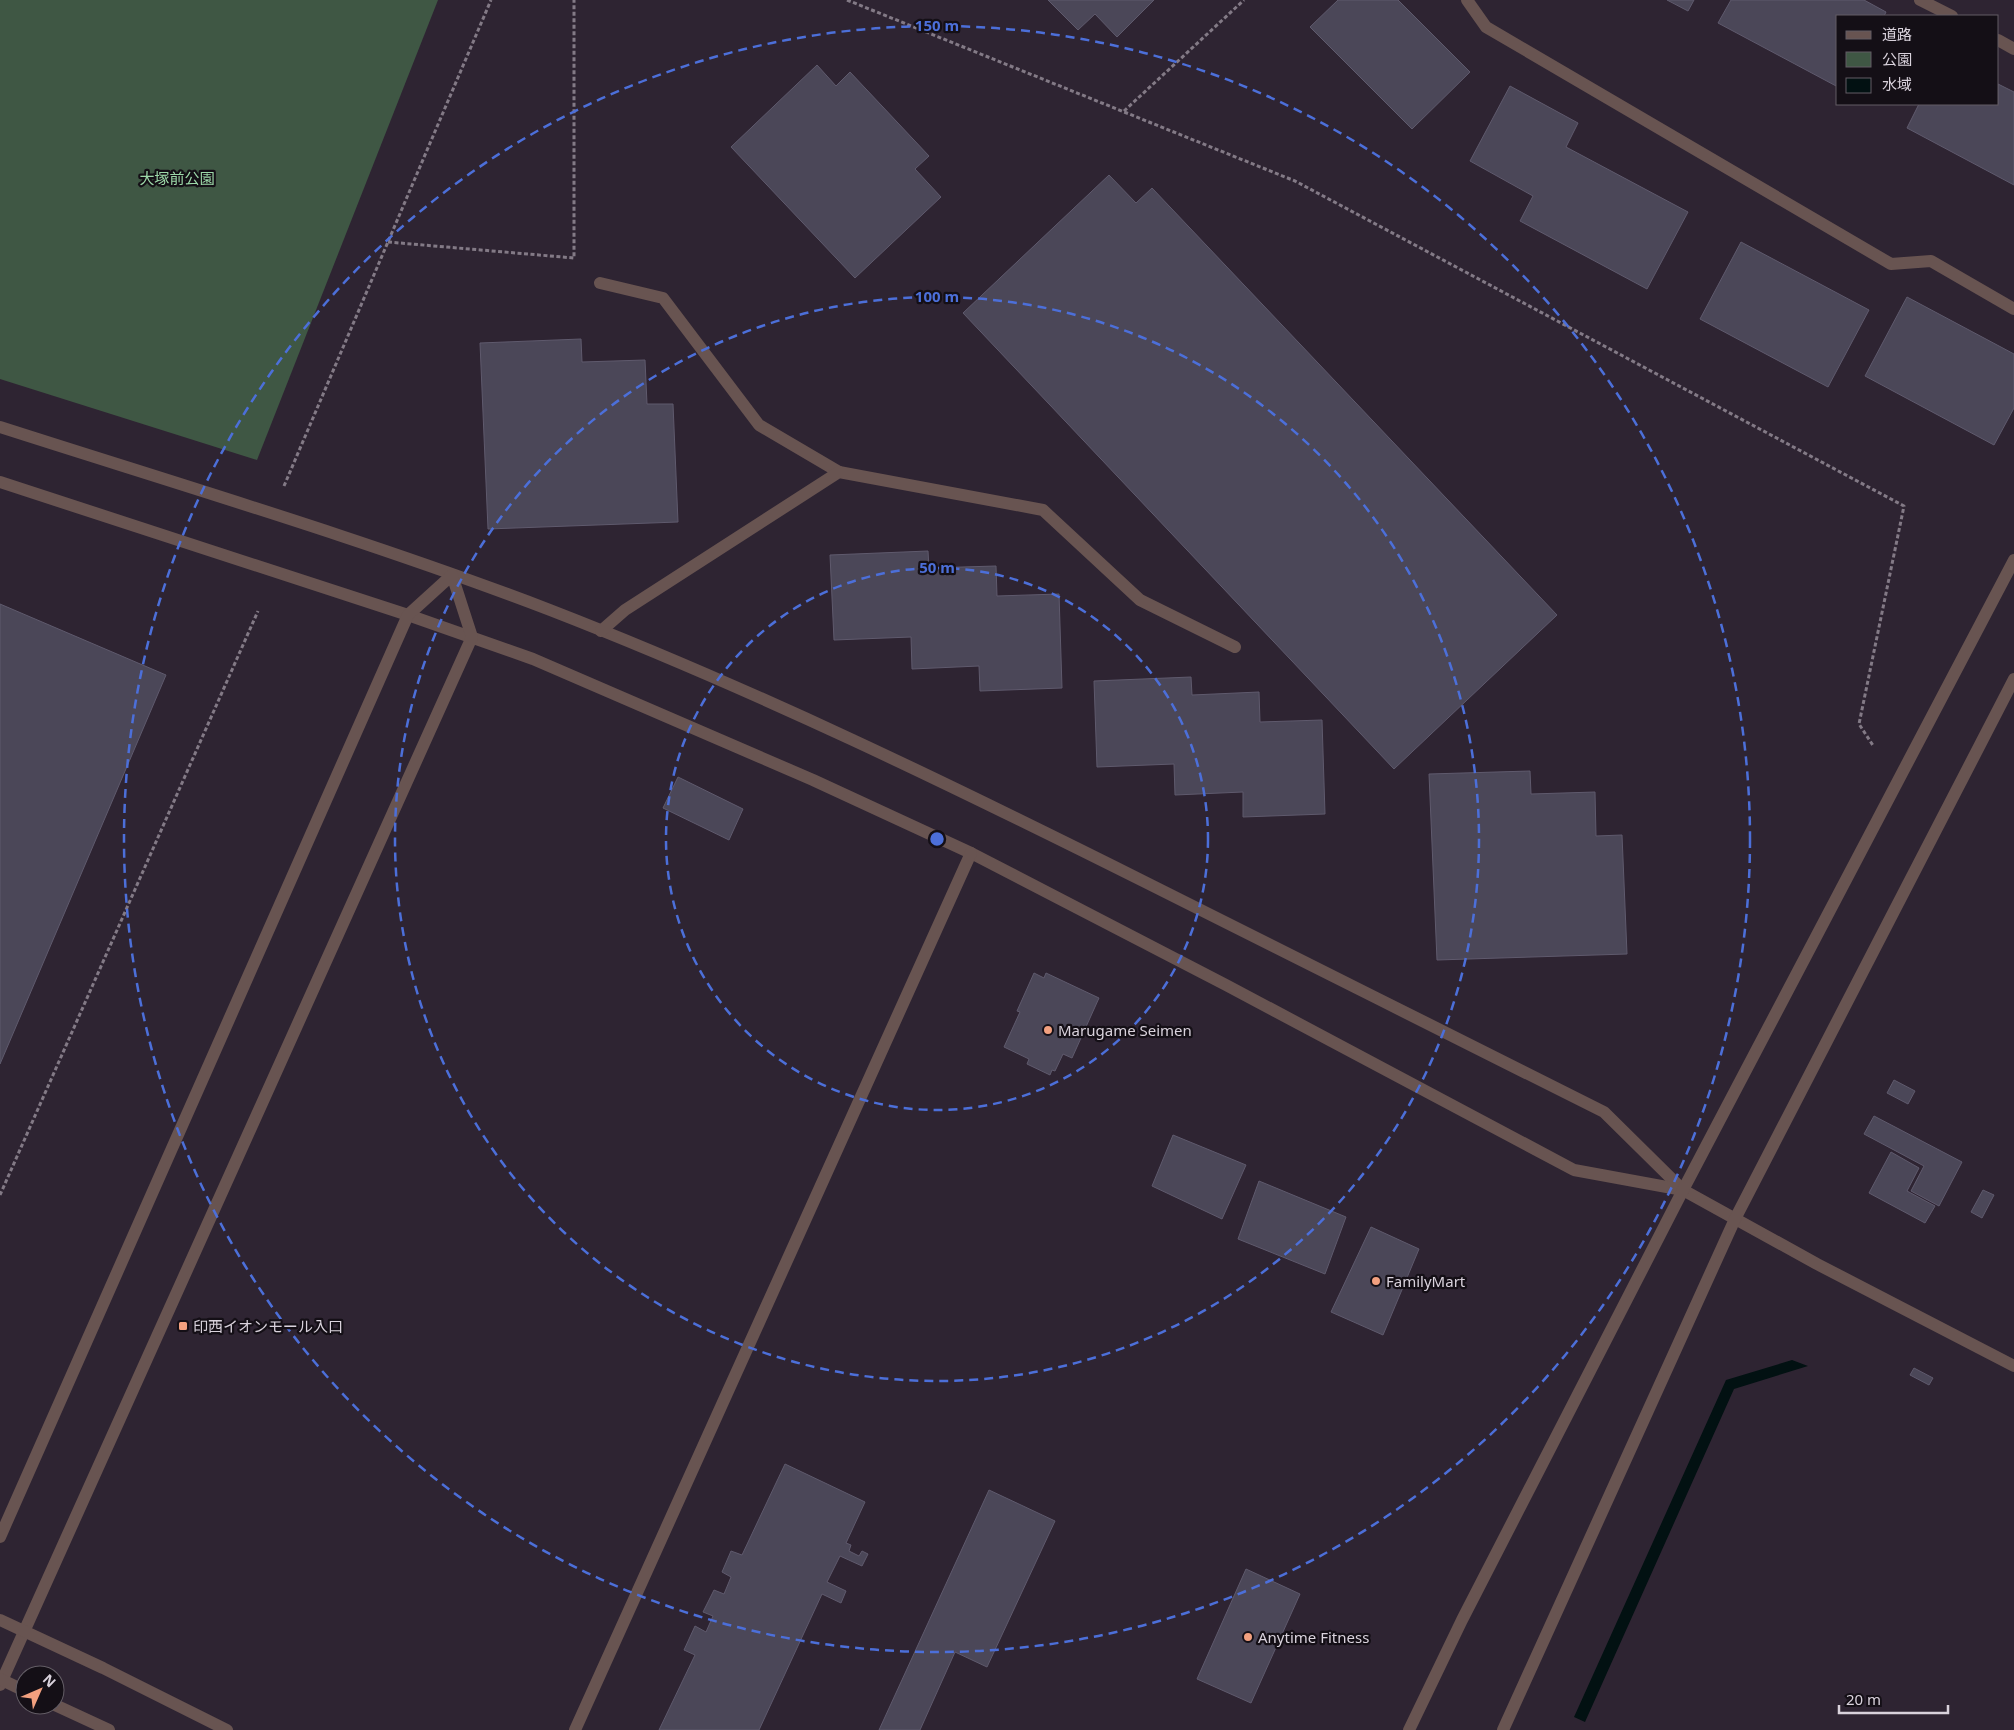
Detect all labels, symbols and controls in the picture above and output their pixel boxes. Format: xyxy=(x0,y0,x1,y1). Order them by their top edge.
text: 150 m xyxy=(915,15,959,35)
legend xyxy=(1836,15,1999,105)
text: 道路 xyxy=(1882,24,1912,44)
text: 公園 xyxy=(1882,49,1912,69)
text: 水域 xyxy=(1882,74,1912,94)
park label: 大塚前公園 xyxy=(139,168,215,188)
text: 100 m xyxy=(915,286,959,306)
text: 50 m xyxy=(919,557,955,577)
centre of rings xyxy=(928,830,946,848)
place label: Marugame Seimen xyxy=(1058,1020,1192,1040)
marker: Marugame Seimen xyxy=(1042,1024,1054,1036)
place label: FamilyMart xyxy=(1386,1271,1466,1291)
marker: FamilyMart xyxy=(1370,1275,1382,1287)
place label: 印西イオンモール入口 xyxy=(193,1316,343,1336)
marker: 印西イオンモール入口 xyxy=(177,1320,189,1332)
place label: Anytime Fitness xyxy=(1258,1627,1369,1647)
marker: Anytime Fitness xyxy=(1242,1631,1254,1643)
north arrow xyxy=(15,1665,65,1715)
text: N xyxy=(39,1670,60,1691)
scale bar xyxy=(1839,1682,1948,1714)
text: 20 m xyxy=(1846,1689,1881,1709)

